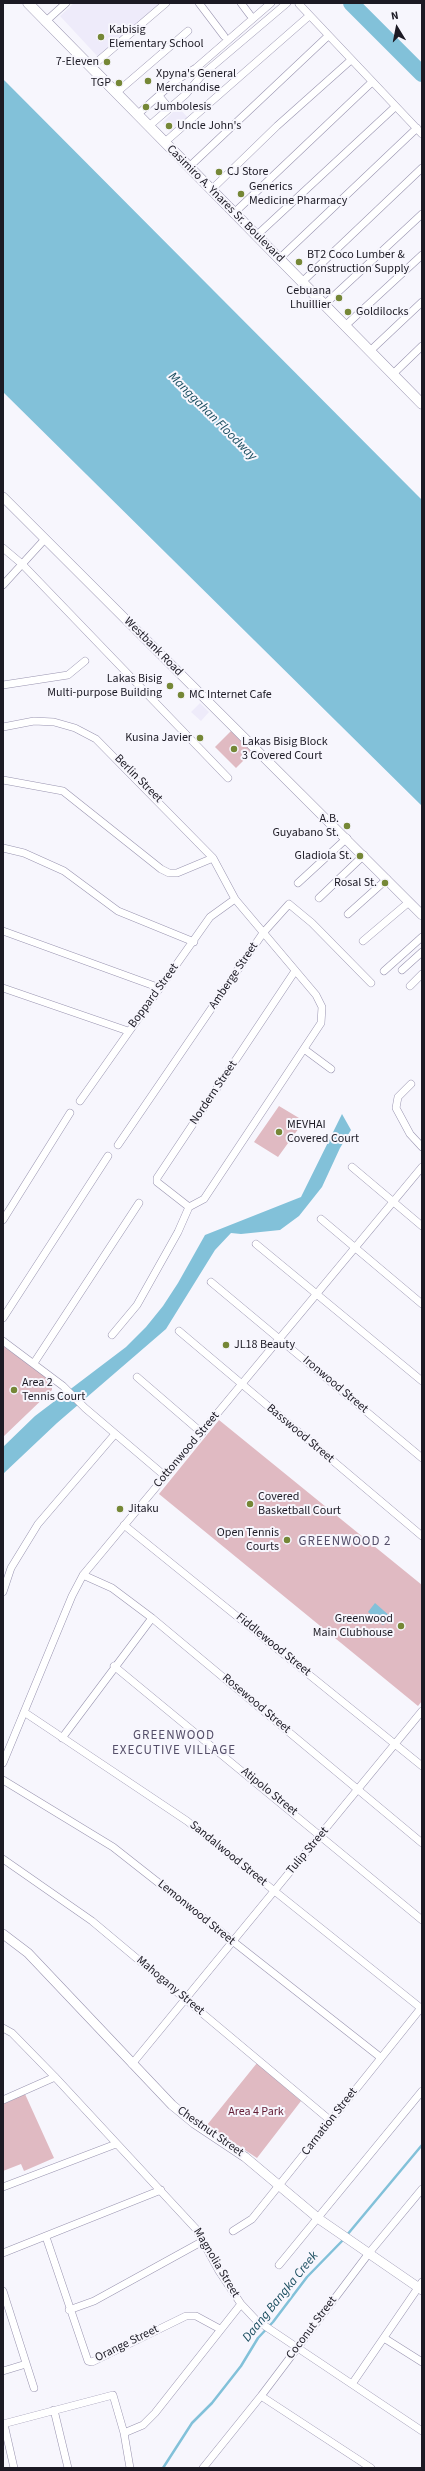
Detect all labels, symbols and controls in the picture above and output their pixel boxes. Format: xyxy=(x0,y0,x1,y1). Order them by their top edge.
north arrow xyxy=(377,8,417,48)
text: N xyxy=(390,8,400,24)
place label: Kabisig Elementary School xyxy=(109,23,204,51)
marker: Kabisig Elementary School xyxy=(96,32,106,42)
place label: 7-Eleven xyxy=(56,55,99,69)
marker: 7-Eleven xyxy=(102,57,112,67)
place label: Xpyna's General Merchandise xyxy=(156,67,236,95)
place label: TGP xyxy=(91,76,111,90)
marker: Xpyna's General Merchandise xyxy=(143,76,153,86)
marker: TGP xyxy=(114,78,124,88)
place label: Jumbolesis xyxy=(154,100,211,114)
marker: Jumbolesis xyxy=(141,102,151,112)
place label: Uncle John's xyxy=(177,119,241,133)
marker: Uncle John's xyxy=(164,121,174,131)
street label: Casimiro A. Ynares Sr. Boulevard xyxy=(163,142,287,266)
place label: CJ Store xyxy=(227,165,268,179)
marker: CJ Store xyxy=(214,167,224,177)
place label: Generics Medicine Pharmacy xyxy=(249,180,347,208)
marker: Generics Medicine Pharmacy xyxy=(236,189,246,199)
place label: BT2 Coco Lumber & Construction Supply xyxy=(307,248,409,276)
marker: BT2 Coco Lumber & Construction Supply xyxy=(294,257,304,267)
place label: Cebuana Lhuillier xyxy=(286,284,331,312)
marker: Cebuana Lhuillier xyxy=(334,293,344,303)
place label: Goldilocks xyxy=(356,305,409,319)
marker: Goldilocks xyxy=(343,307,353,317)
water label: Manggahan Floodway xyxy=(165,370,259,464)
street label: Westbank Road xyxy=(121,615,185,679)
place label: Lakas Bisig Multi-purpose Building xyxy=(47,672,162,700)
marker: Lakas Bisig Multi-purpose Building xyxy=(165,681,175,691)
place label: MC Internet Cafe xyxy=(189,688,272,702)
marker: MC Internet Cafe xyxy=(176,690,186,700)
place label: Kusina Javier xyxy=(125,731,192,745)
marker: Kusina Javier xyxy=(195,733,205,743)
place label: Lakas Bisig Block 3 Covered Court xyxy=(242,735,328,763)
marker: Lakas Bisig Block 3 Covered Court xyxy=(229,744,239,754)
street label: Berlin Street xyxy=(111,752,165,806)
place label: A.B. Guyabano St. xyxy=(272,812,339,840)
marker: A.B. Guyabano St. xyxy=(342,821,352,831)
place label: Gladiola St. xyxy=(295,849,352,863)
marker: Gladiola St. xyxy=(355,851,365,861)
place label: Rosal St. xyxy=(334,876,377,890)
marker: Rosal St. xyxy=(380,878,390,888)
street label: Amberge Street xyxy=(206,940,262,1012)
street label: Boppard Street xyxy=(126,961,182,1031)
street label: Nordern Street xyxy=(187,1058,241,1128)
place label: MEVHAI Covered Court xyxy=(287,1118,359,1146)
marker: MEVHAI Covered Court xyxy=(274,1127,284,1137)
place label: JL18 Beauty xyxy=(234,1338,295,1352)
marker: JL18 Beauty xyxy=(221,1340,231,1350)
street label: Ironwood Street xyxy=(299,1353,371,1417)
place label: Area 2 Tennis Court xyxy=(22,1376,85,1404)
marker: Area 2 Tennis Court xyxy=(9,1385,19,1395)
street label: Basswood Street xyxy=(263,1402,337,1466)
street label: Cottonwood Street xyxy=(151,1409,223,1491)
place label: Covered Basketball Court xyxy=(258,1490,341,1518)
marker: Covered Basketball Court xyxy=(245,1499,255,1509)
place label: Jitaku xyxy=(128,1502,159,1516)
marker: Jitaku xyxy=(115,1504,125,1514)
place label: Open Tennis Courts xyxy=(217,1526,279,1554)
district label: GREENWOOD 2 xyxy=(299,1534,391,1550)
marker: Open Tennis Courts xyxy=(282,1535,292,1545)
street label: Fiddlewood Street xyxy=(233,1610,313,1680)
place label: Greenwood Main Clubhouse xyxy=(313,1612,393,1640)
marker: Greenwood Main Clubhouse xyxy=(396,1621,406,1631)
street label: Rosewood Street xyxy=(219,1671,293,1737)
district label: GREENWOOD EXECUTIVE VILLAGE xyxy=(112,1728,236,1759)
street label: Atipolo Street xyxy=(238,1765,300,1819)
street label: Sandalwood Street xyxy=(186,1818,270,1890)
street label: Tulip Street xyxy=(284,1824,332,1878)
street label: Lemonwood Street xyxy=(154,1877,238,1949)
street label: Mahogany Street xyxy=(133,1953,207,2019)
street label: Carnation Street xyxy=(299,2085,361,2159)
street label: Chestnut Street xyxy=(174,2104,246,2160)
park label: Area 4 Park xyxy=(228,2105,284,2119)
street label: Magnolia Street xyxy=(190,2226,242,2300)
water label: Daang Bangka Creek xyxy=(240,2249,322,2345)
street label: Coconut Street xyxy=(284,2294,340,2362)
street label: Orange Street xyxy=(93,2322,161,2366)

